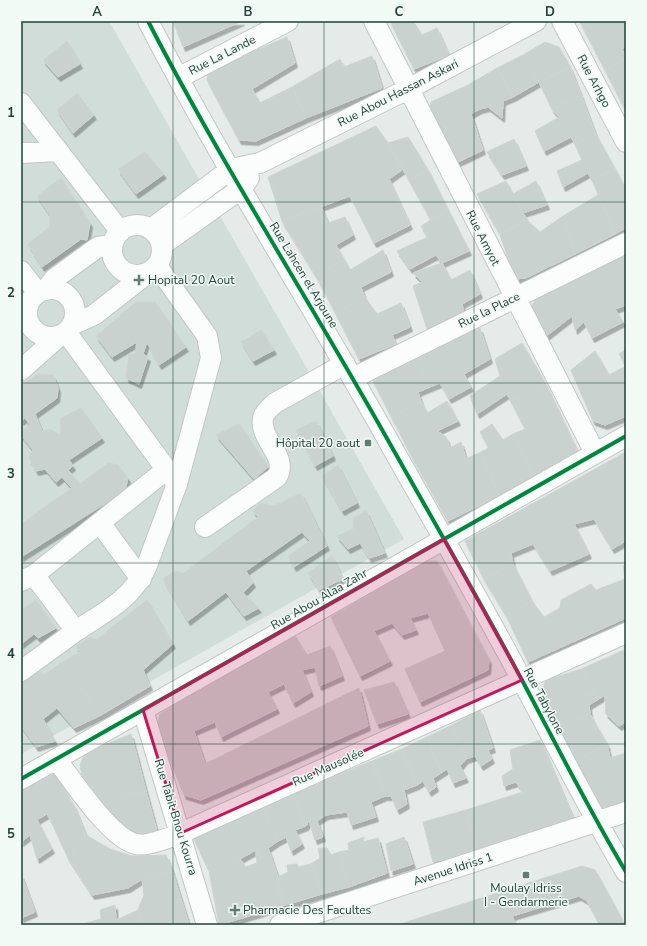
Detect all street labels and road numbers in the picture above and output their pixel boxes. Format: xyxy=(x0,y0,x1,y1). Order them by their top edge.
street label: Rue La Lande xyxy=(186,31,258,79)
street label: Rue Arhgo xyxy=(573,52,615,111)
street label: Rue Abou Hassan Askari xyxy=(335,56,461,130)
street label: Rue Amyot xyxy=(462,208,504,269)
street label: Rue Lahcen el Arjoune xyxy=(266,219,342,331)
street label: Rue la Place xyxy=(456,288,522,332)
street label: Rue Abou Alaa Zahr xyxy=(268,564,371,633)
street label: Rue Tabylone xyxy=(520,665,568,737)
street label: Rue Mausolée xyxy=(290,744,366,790)
street label: Rue Tabit Bnou Kourra xyxy=(151,757,201,877)
street label: Avenue Idriss 1 xyxy=(411,849,495,889)

